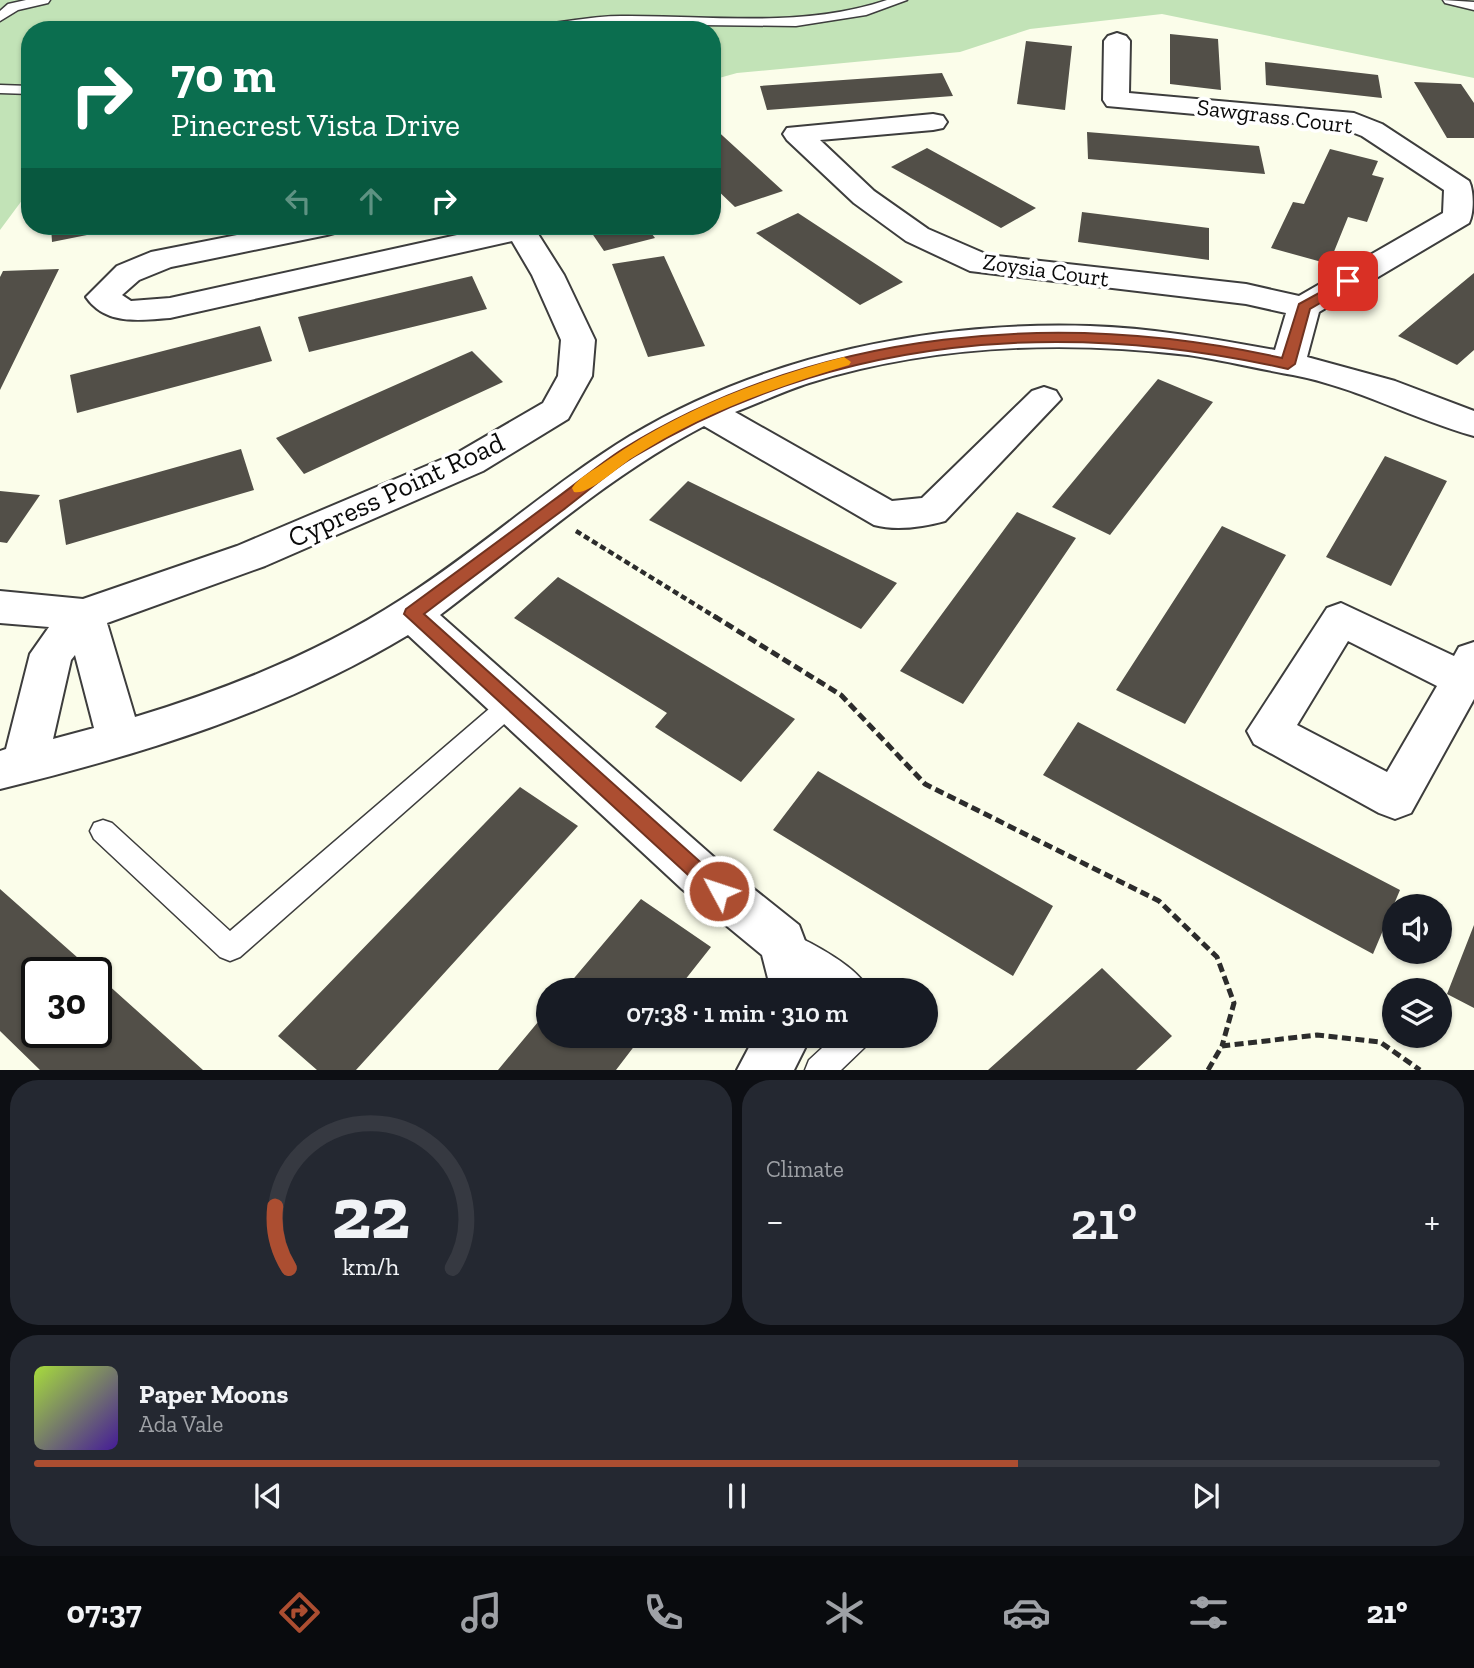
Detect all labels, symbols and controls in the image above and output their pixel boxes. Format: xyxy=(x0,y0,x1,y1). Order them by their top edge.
text: 70 m xyxy=(171,46,276,105)
icon: right xyxy=(56,49,147,140)
street label: Sawgrass Court xyxy=(1195,93,1355,140)
text: Pinecrest Vista Drive xyxy=(171,106,460,144)
icon: left xyxy=(279,182,317,220)
icon: ahead xyxy=(352,182,390,220)
icon: right xyxy=(425,182,463,220)
street label: Zoysia Court xyxy=(981,247,1111,293)
pin xyxy=(1318,251,1378,311)
icon: arrive xyxy=(1329,262,1367,300)
street label: Cypress Point Road xyxy=(283,426,509,554)
position arrow xyxy=(682,854,756,928)
map controls xyxy=(1382,894,1452,1048)
button: sound xyxy=(1382,894,1452,964)
speed limit sign: 30 xyxy=(21,957,112,1048)
button: layers xyxy=(1382,978,1452,1048)
text: 07:38 · 1 min · 310 m xyxy=(626,997,848,1029)
text: Climate xyxy=(766,1155,844,1183)
text: 22 xyxy=(332,1170,410,1258)
text: 21° xyxy=(1071,1190,1137,1252)
text: − xyxy=(766,1198,784,1244)
text: + xyxy=(1424,1198,1440,1244)
text: km/h xyxy=(342,1251,400,1281)
text: Paper Moons xyxy=(139,1378,288,1410)
text: Ada Vale xyxy=(139,1410,223,1438)
icon: previous xyxy=(249,1477,287,1515)
icon: pause xyxy=(718,1477,756,1515)
icon: next xyxy=(1187,1477,1225,1515)
icon: directions xyxy=(275,1588,324,1637)
icon: music xyxy=(457,1588,506,1637)
icon: phone xyxy=(639,1588,688,1637)
icon: climate xyxy=(820,1588,869,1637)
icon: car xyxy=(1002,1588,1051,1637)
icon: filters xyxy=(1184,1588,1233,1637)
text: 07:37 xyxy=(66,1593,142,1631)
text: 21° xyxy=(1366,1593,1408,1631)

